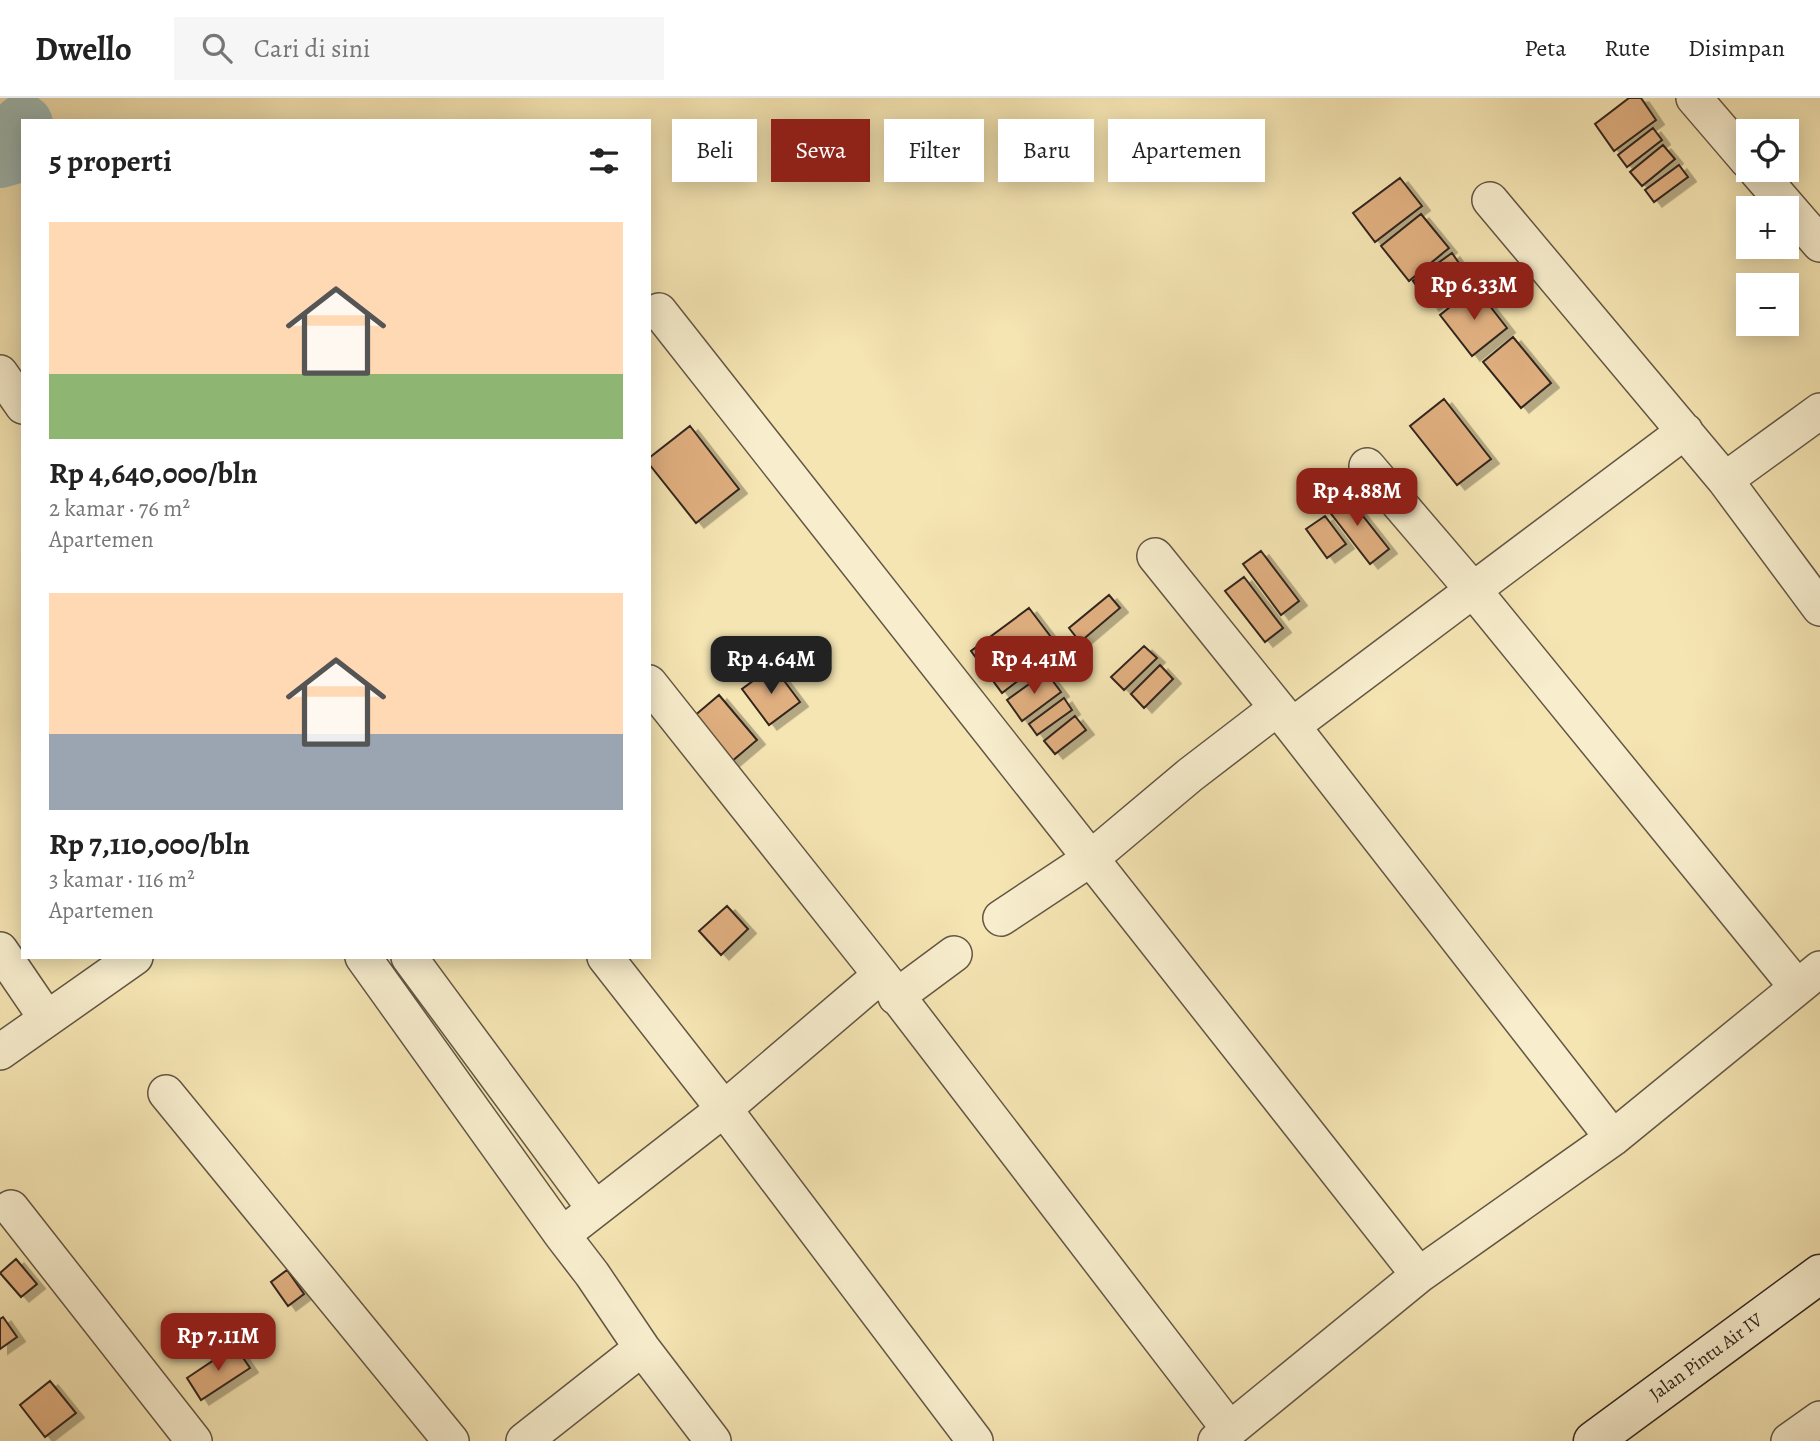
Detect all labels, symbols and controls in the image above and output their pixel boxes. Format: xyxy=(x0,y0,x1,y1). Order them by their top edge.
search box xyxy=(174,17,664,80)
text: Dwello xyxy=(35,26,132,71)
icon: search xyxy=(198,29,236,67)
text: Cari di sini xyxy=(254,31,370,66)
text: Peta xyxy=(1524,32,1566,64)
text: Rute xyxy=(1604,32,1650,64)
text: Disimpan xyxy=(1688,32,1785,64)
chip: Beli xyxy=(672,119,757,182)
chip: Sewa xyxy=(771,119,870,182)
chip: Filter xyxy=(884,119,984,182)
chip: Baru xyxy=(998,119,1094,182)
chip: Apartemen xyxy=(1108,119,1265,182)
map controls xyxy=(1736,119,1799,336)
button: locate xyxy=(1736,119,1799,182)
text: 5 properti xyxy=(49,141,172,181)
icon: filters xyxy=(585,142,623,180)
button: + xyxy=(1736,196,1799,259)
pin: Rp 6.33M xyxy=(1402,262,1546,322)
icon: home xyxy=(273,268,399,394)
text: Rp 6.33M xyxy=(1431,269,1517,300)
button: − xyxy=(1736,273,1799,336)
text: Rp 4,640,000/bln xyxy=(49,453,258,493)
pin: Rp 4.88M xyxy=(1285,468,1429,528)
text: Rp 4.88M xyxy=(1312,475,1402,506)
text: 2 kamar · 76 m² xyxy=(49,493,190,524)
text: Apartemen xyxy=(49,524,154,555)
pin: Rp 4.64M xyxy=(699,636,843,696)
pin: Rp 4.41M xyxy=(962,636,1106,696)
icon: home xyxy=(273,639,399,765)
text: Rp 4.64M xyxy=(727,643,815,674)
text: Rp 4.41M xyxy=(991,643,1077,674)
text: Rp 7,110,000/bln xyxy=(49,824,250,864)
text: 3 kamar · 116 m² xyxy=(49,864,195,895)
text: Apartemen xyxy=(49,895,154,926)
street label: Jalan Pintu Air IV xyxy=(1644,1307,1768,1407)
pin: Rp 7.11M xyxy=(146,1314,290,1373)
text: Rp 7.11M xyxy=(177,1320,259,1351)

